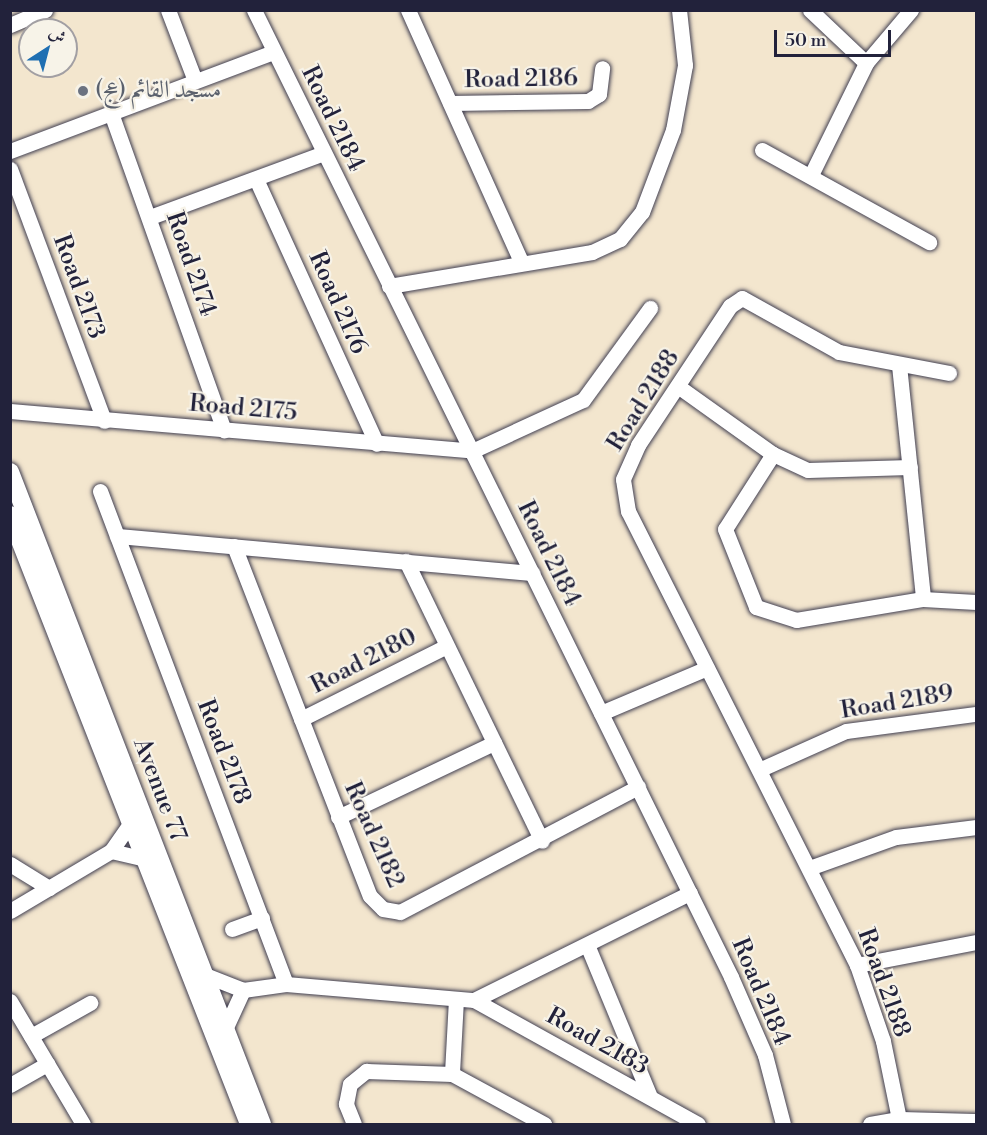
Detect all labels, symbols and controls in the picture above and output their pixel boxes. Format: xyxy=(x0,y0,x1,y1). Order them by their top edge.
north arrow xyxy=(18,18,78,78)
scale bar xyxy=(777,18,894,56)
text: ش xyxy=(45,22,70,48)
text: 50 m xyxy=(785,29,826,52)
street label: Road 2184 xyxy=(294,62,370,176)
street label: Road 2186 xyxy=(464,65,578,95)
place label: مسجد القائم (عج) xyxy=(95,77,221,105)
marker: مسجد القائم (عج) xyxy=(76,84,90,98)
street label: Road 2174 xyxy=(159,208,221,320)
street label: Road 2173 xyxy=(46,231,110,343)
street label: Road 2176 xyxy=(302,247,372,359)
street label: Road 2188 xyxy=(602,345,686,457)
street label: Road 2175 xyxy=(188,390,298,428)
street label: Road 2184 xyxy=(510,497,586,611)
street label: Road 2180 xyxy=(306,623,422,701)
street label: Road 2189 xyxy=(839,680,955,726)
street label: Road 2178 xyxy=(190,695,256,809)
street label: Avenue 77 xyxy=(126,734,192,846)
street label: Road 2182 xyxy=(337,778,409,892)
street label: Road 2188 xyxy=(850,925,916,1041)
street label: Road 2184 xyxy=(725,934,795,1050)
street label: Road 2183 xyxy=(541,1002,653,1082)

